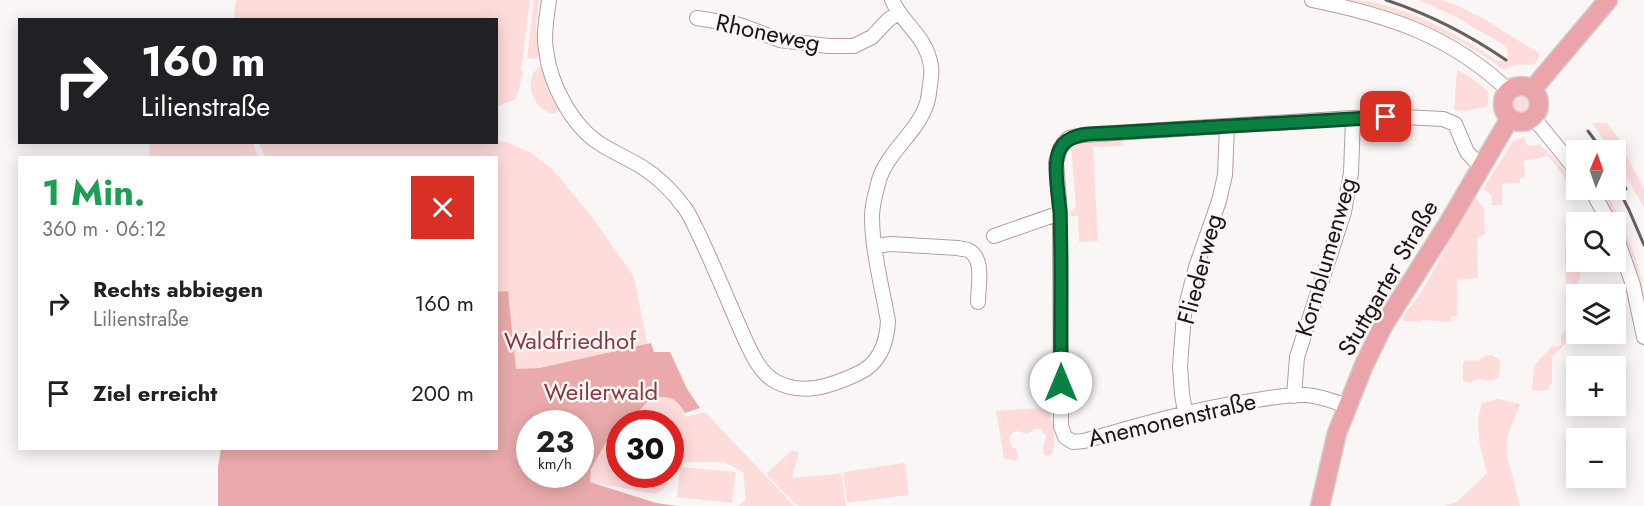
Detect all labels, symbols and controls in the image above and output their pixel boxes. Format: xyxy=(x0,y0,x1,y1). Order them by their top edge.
street label: Rhoneweg xyxy=(713,4,823,61)
text: 160 m xyxy=(141,31,265,92)
icon: right xyxy=(42,42,120,120)
text: Lilienstraße xyxy=(141,87,270,126)
pin xyxy=(1360,91,1411,142)
icon: arrive xyxy=(1369,100,1402,133)
north arrow xyxy=(1566,140,1626,200)
map controls xyxy=(1566,140,1626,488)
text: 1 Min. xyxy=(42,166,145,218)
street label: Kornblumenweg xyxy=(1286,173,1365,341)
button: close xyxy=(411,176,474,239)
street label: Stuttgarter Straße xyxy=(1329,193,1446,362)
street label: Fliederweg xyxy=(1168,210,1231,328)
button: search xyxy=(1566,212,1626,272)
text: 360 m · 06:12 xyxy=(42,215,166,244)
text: Rechts abbiegen xyxy=(93,273,263,305)
button: layers xyxy=(1566,284,1626,344)
icon: right xyxy=(42,287,75,320)
text: 160 m xyxy=(414,287,474,319)
text: Lilienstraße xyxy=(93,305,189,334)
park label: Waldfriedhof xyxy=(504,323,637,358)
position arrow xyxy=(1029,351,1093,415)
button: + xyxy=(1566,356,1626,416)
park label: Weilerwald xyxy=(544,374,658,409)
icon: arrive xyxy=(42,377,75,410)
text: Ziel erreicht xyxy=(93,377,217,409)
text: 200 m xyxy=(411,377,474,409)
street label: Anemonenstraße xyxy=(1084,383,1259,456)
speed limit sign: 30 xyxy=(606,410,684,488)
text: 23 xyxy=(536,420,574,463)
button: − xyxy=(1566,428,1626,488)
text: km/h xyxy=(538,453,572,475)

